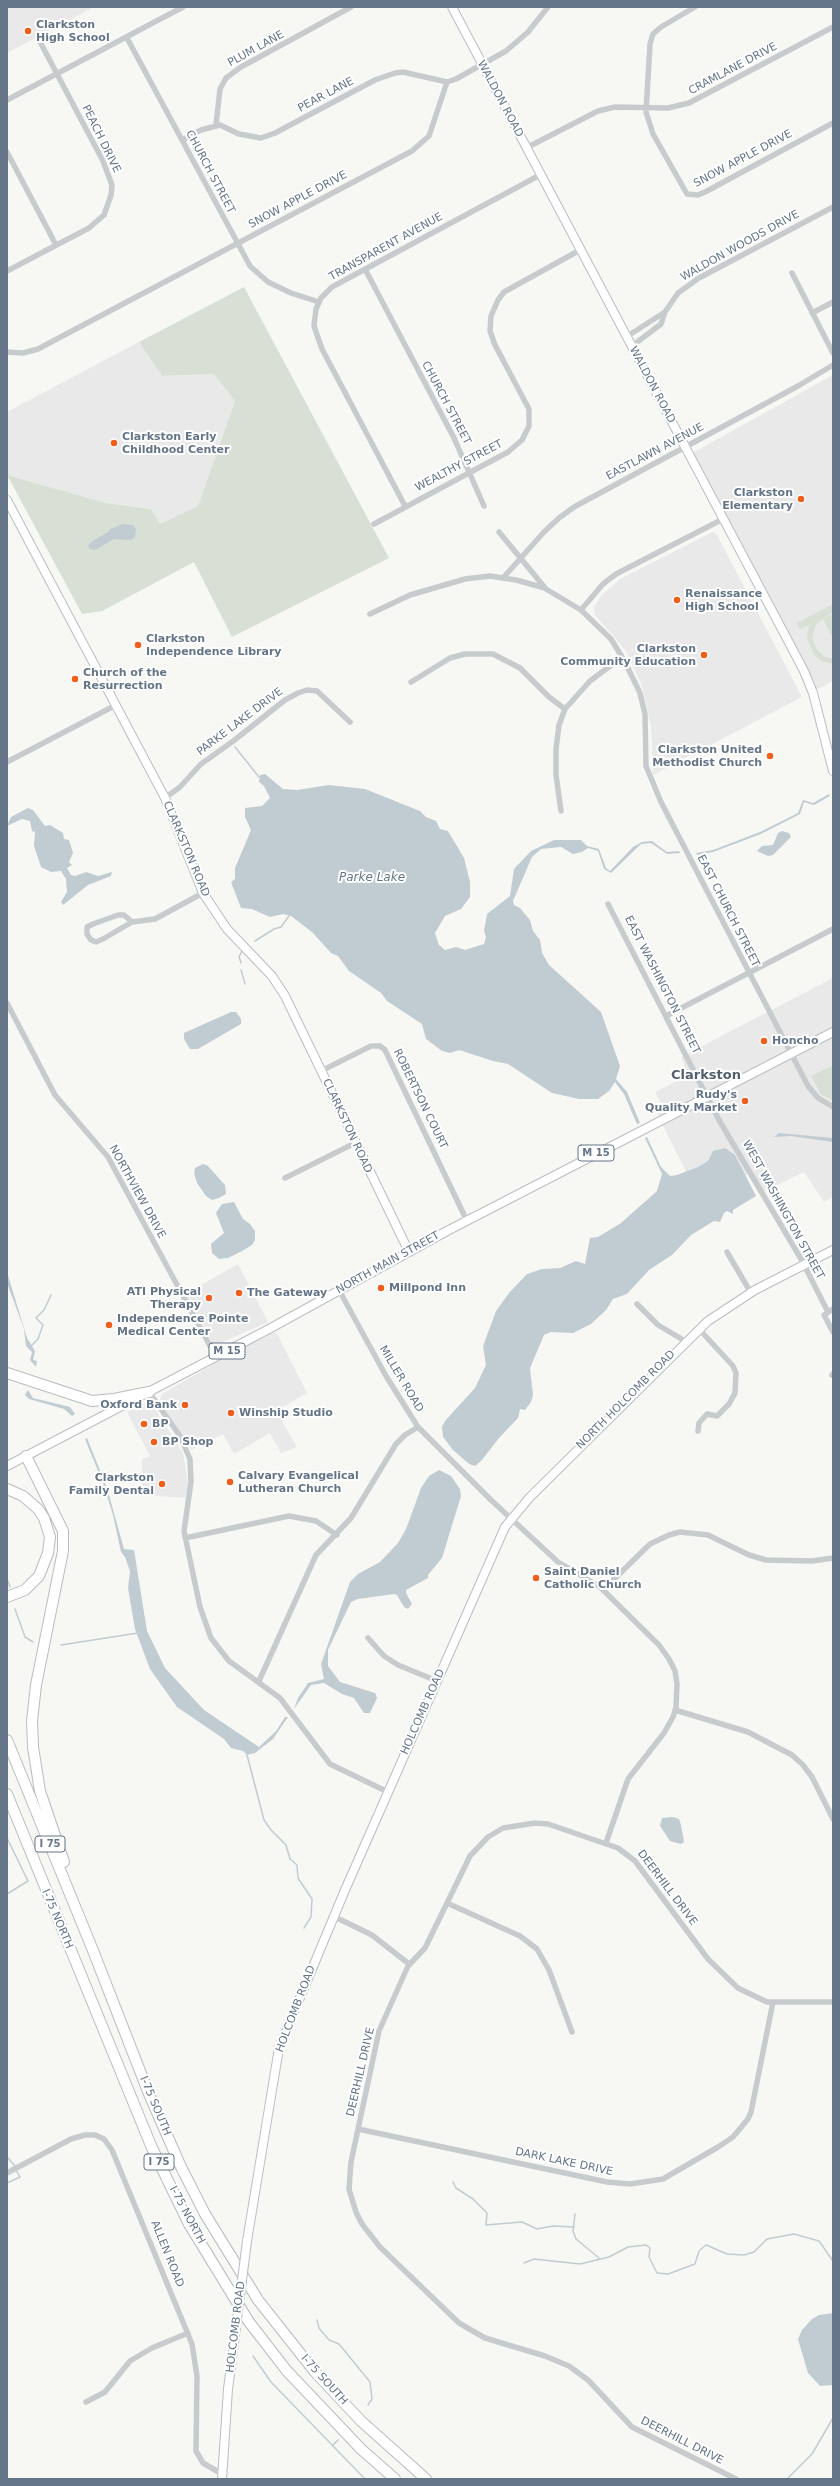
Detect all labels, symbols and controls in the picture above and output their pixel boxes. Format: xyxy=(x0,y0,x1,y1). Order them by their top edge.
place label: Clarkston High School xyxy=(36,18,110,44)
marker: Clarkston High School xyxy=(23,26,33,36)
street label: PLUM LANE xyxy=(226,28,286,70)
street label: CRAMLANE DRIVE xyxy=(687,40,779,98)
street label: WALDON ROAD xyxy=(474,58,526,140)
street label: PEAR LANE xyxy=(296,75,356,115)
street label: PEACH DRIVE xyxy=(79,103,123,175)
street label: SNOW APPLE DRIVE xyxy=(692,127,794,191)
street label: CHURCH STREET xyxy=(182,128,238,216)
street label: SNOW APPLE DRIVE xyxy=(247,168,349,232)
street label: WALDON WOODS DRIVE xyxy=(678,208,802,284)
street label: TRANSPARENT AVENUE xyxy=(327,210,445,284)
street label: WALDON ROAD xyxy=(626,344,678,426)
street label: CHURCH STREET xyxy=(418,359,474,447)
street label: EASTLAWN AVENUE xyxy=(604,421,706,483)
place label: Clarkston Early Childhood Center xyxy=(122,430,229,456)
street label: WEALTHY STREET xyxy=(413,437,505,495)
marker: Clarkston Early Childhood Center xyxy=(109,438,119,448)
place label: Clarkston Elementary xyxy=(722,486,793,512)
marker: Clarkston Elementary xyxy=(796,494,806,504)
place label: Renaissance High School xyxy=(685,587,762,613)
marker: Renaissance High School xyxy=(672,595,682,605)
place label: Clarkston Independence Library xyxy=(146,632,281,658)
marker: Clarkston Independence Library xyxy=(133,640,143,650)
place label: Clarkston Community Education xyxy=(560,642,696,668)
marker: Clarkston Community Education xyxy=(699,650,709,660)
place label: Church of the Resurrection xyxy=(83,666,167,692)
marker: Church of the Resurrection xyxy=(70,674,80,684)
street label: PARKE LAKE DRIVE xyxy=(194,685,286,759)
place label: Clarkston United Methodist Church xyxy=(652,743,762,769)
marker: Clarkston United Methodist Church xyxy=(765,751,775,761)
street label: CLARKSTON ROAD xyxy=(160,799,212,899)
street label: EAST CHURCH STREET xyxy=(694,853,762,969)
water label: Parke Lake xyxy=(339,871,405,885)
street label: EAST WASHINGTON STREET xyxy=(621,914,703,1056)
place label: Honcho xyxy=(772,1034,819,1048)
marker: Honcho xyxy=(759,1036,769,1046)
street label: ROBERTSON COURT xyxy=(390,1047,450,1151)
district label: Clarkston xyxy=(671,1068,741,1084)
street label: CLARKSTON ROAD xyxy=(319,1077,375,1175)
place label: Rudy's Quality Market xyxy=(645,1088,737,1114)
marker: Rudy's Quality Market xyxy=(740,1096,750,1106)
street label: WEST WASHINGTON STREET xyxy=(739,1138,827,1282)
street label: NORTHVIEW DRIVE xyxy=(106,1143,168,1241)
road number: M 15 xyxy=(578,1145,614,1161)
street label: NORTH MAIN STREET xyxy=(334,1229,442,1297)
place label: Millpond Inn xyxy=(389,1281,466,1295)
marker: Millpond Inn xyxy=(376,1283,386,1293)
place label: ATI Physical Therapy xyxy=(127,1285,201,1311)
place label: The Gateway xyxy=(247,1286,327,1300)
marker: The Gateway xyxy=(234,1288,244,1298)
marker: ATI Physical Therapy xyxy=(204,1293,214,1303)
place label: Independence Pointe Medical Center xyxy=(117,1312,248,1338)
marker: Independence Pointe Medical Center xyxy=(104,1320,114,1330)
road number: M 15 xyxy=(209,1343,245,1359)
street label: MILLER ROAD xyxy=(376,1343,426,1415)
street label: NORTH HOLCOMB ROAD xyxy=(574,1348,678,1452)
place label: Oxford Bank xyxy=(100,1398,177,1412)
marker: Oxford Bank xyxy=(180,1400,190,1410)
place label: Winship Studio xyxy=(239,1406,333,1420)
marker: Winship Studio xyxy=(226,1408,236,1418)
place label: BP xyxy=(152,1417,168,1431)
marker: BP xyxy=(139,1419,149,1429)
place label: BP Shop xyxy=(162,1435,213,1449)
marker: BP Shop xyxy=(149,1437,159,1447)
place label: Calvary Evangelical Lutheran Church xyxy=(238,1469,359,1495)
place label: Clarkston Family Dental xyxy=(69,1471,154,1497)
marker: Calvary Evangelical Lutheran Church xyxy=(225,1477,235,1487)
marker: Clarkston Family Dental xyxy=(157,1479,167,1489)
place label: Saint Daniel Catholic Church xyxy=(544,1565,642,1591)
marker: Saint Daniel Catholic Church xyxy=(531,1573,541,1583)
street label: HOLCOMB ROAD xyxy=(398,1667,448,1757)
road number: I 75 xyxy=(35,1836,65,1852)
street label: DEERHILL DRIVE xyxy=(634,1848,700,1928)
street label: I-75 NORTH xyxy=(39,1887,75,1951)
street label: HOLCOMB ROAD xyxy=(273,1964,319,2054)
street label: DEERHILL DRIVE xyxy=(344,2026,378,2118)
street label: I-75 SOUTH xyxy=(137,2074,173,2138)
street label: DARK LAKE DRIVE xyxy=(514,2145,614,2179)
road number: I 75 xyxy=(144,2154,174,2170)
street label: I-75 NORTH xyxy=(166,2184,208,2246)
street label: ALLEN ROAD xyxy=(148,2219,186,2289)
street label: HOLCOMB ROAD xyxy=(224,2281,248,2373)
street label: I-75 SOUTH xyxy=(298,2352,350,2408)
street label: DEERHILL DRIVE xyxy=(638,2414,726,2468)

